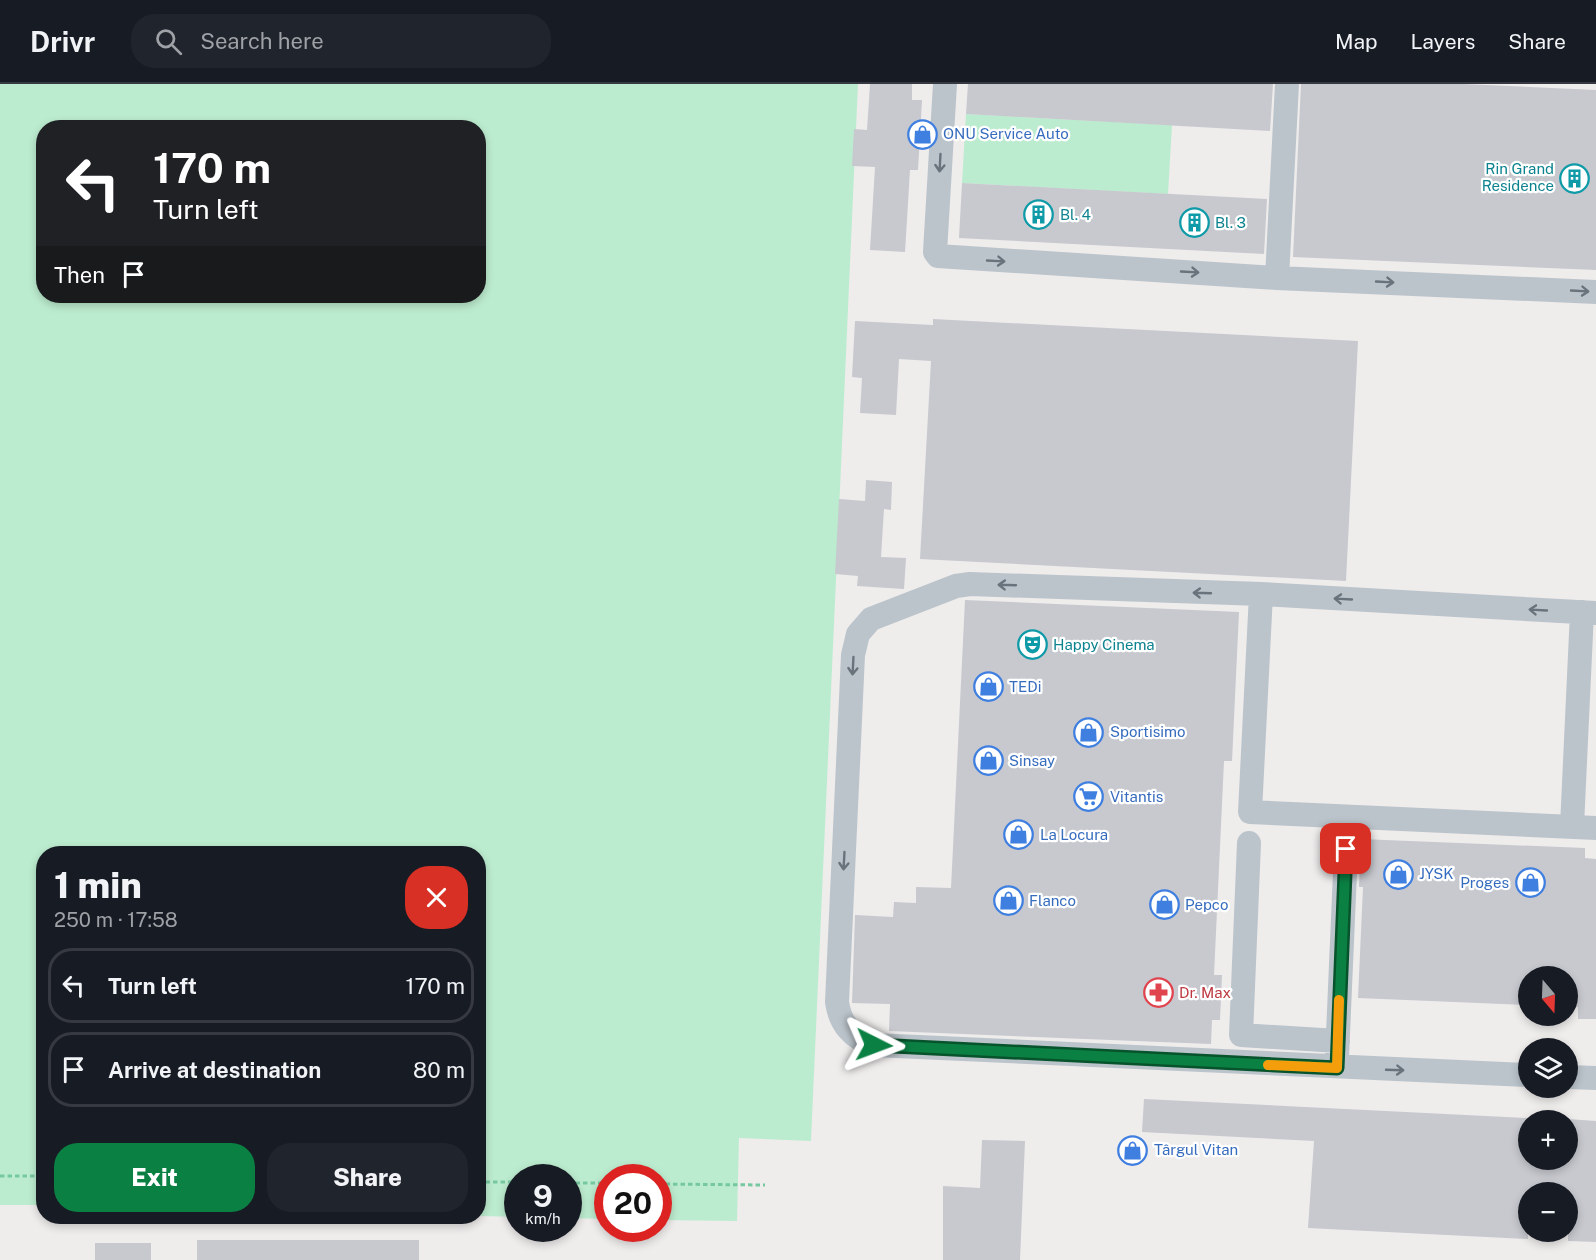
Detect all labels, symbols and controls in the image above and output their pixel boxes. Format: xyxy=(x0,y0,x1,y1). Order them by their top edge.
search box xyxy=(131,14,551,68)
text: Drivr xyxy=(30,25,95,58)
icon: search xyxy=(152,25,185,58)
text: Search here xyxy=(200,28,324,54)
text: Map xyxy=(1335,29,1378,54)
text: Layers xyxy=(1411,29,1475,54)
text: Share xyxy=(1508,29,1566,54)
shop icon: ONU Service Auto xyxy=(906,118,938,150)
place label: ONU Service Auto xyxy=(943,125,1069,142)
text: 170 m xyxy=(153,143,271,192)
icon: left xyxy=(54,144,132,222)
one-way arrow xyxy=(935,153,946,173)
place label: Rin Grand Residence xyxy=(1482,160,1554,194)
building icon: Rin Grand Residence xyxy=(1559,162,1591,194)
text: Turn left xyxy=(153,193,259,225)
building icon: Bl. 4 xyxy=(1023,199,1055,231)
place label: Bl. 4 xyxy=(1060,206,1091,223)
building icon: Bl. 3 xyxy=(1178,207,1210,239)
place label: Bl. 3 xyxy=(1215,214,1246,231)
one-way arrow xyxy=(985,255,1005,266)
icon: arrive xyxy=(117,258,150,291)
text: Then xyxy=(54,262,105,288)
one-way arrow xyxy=(1180,267,1200,278)
one-way arrow xyxy=(1375,277,1395,288)
one-way arrow xyxy=(1569,286,1589,297)
one-way arrow xyxy=(998,580,1018,591)
one-way arrow xyxy=(1193,588,1213,599)
one-way arrow xyxy=(1333,593,1353,604)
one-way arrow xyxy=(1528,604,1548,615)
theatre icon: Happy Cinema xyxy=(1016,629,1048,661)
place label: Happy Cinema xyxy=(1053,636,1155,653)
one-way arrow xyxy=(847,656,858,676)
shop icon: TEDi xyxy=(972,671,1004,703)
place label: TEDi xyxy=(1009,678,1041,695)
shop icon: Sportisimo xyxy=(1073,716,1105,748)
place label: Sportisimo xyxy=(1110,723,1186,740)
shop icon: Sinsay xyxy=(972,745,1004,777)
place label: Sinsay xyxy=(1009,752,1055,769)
supermarket icon: Vitantis xyxy=(1073,781,1105,813)
place label: Vitantis xyxy=(1110,788,1163,805)
shop icon: La Locura xyxy=(1003,819,1035,851)
pin xyxy=(1320,823,1371,874)
place label: La Locura xyxy=(1040,826,1108,843)
icon: arrive xyxy=(1329,832,1362,865)
one-way arrow xyxy=(838,850,849,870)
shop icon: JYSK xyxy=(1382,858,1414,890)
text: 1 min xyxy=(54,864,142,906)
place label: JYSK xyxy=(1419,865,1454,882)
button: close xyxy=(405,866,468,929)
shop icon: Proges xyxy=(1514,867,1546,899)
place label: Proges xyxy=(1460,874,1509,891)
shop icon: Flanco xyxy=(992,885,1024,917)
shop icon: Pepco xyxy=(1148,889,1180,921)
place label: Flanco xyxy=(1029,892,1076,909)
place label: Pepco xyxy=(1185,896,1228,913)
text: 250 m · 17:58 xyxy=(54,908,178,932)
north arrow xyxy=(1518,966,1578,1026)
map controls xyxy=(1518,966,1578,1242)
icon: left xyxy=(57,969,90,1002)
text: Turn left xyxy=(108,973,197,999)
text: 170 m xyxy=(405,973,465,999)
pharmacy icon: Dr. Max xyxy=(1142,977,1174,1009)
place label: Dr. Max xyxy=(1179,984,1231,1001)
position arrow xyxy=(842,1013,906,1077)
button: layers xyxy=(1518,1038,1578,1098)
icon: arrive xyxy=(57,1053,90,1086)
text: Arrive at destination xyxy=(108,1057,321,1083)
text: 80 m xyxy=(413,1057,465,1083)
one-way arrow xyxy=(1385,1065,1405,1076)
button: + xyxy=(1518,1110,1578,1170)
shop icon: Târgul Vitan xyxy=(1117,1134,1149,1166)
place label: Târgul Vitan xyxy=(1154,1141,1238,1158)
button: Exit xyxy=(54,1143,255,1212)
button: Share xyxy=(267,1143,468,1212)
speed limit sign: 20 xyxy=(594,1164,672,1242)
text: 9 xyxy=(533,1178,553,1214)
button: − xyxy=(1518,1182,1578,1242)
text: km/h xyxy=(525,1210,561,1227)

